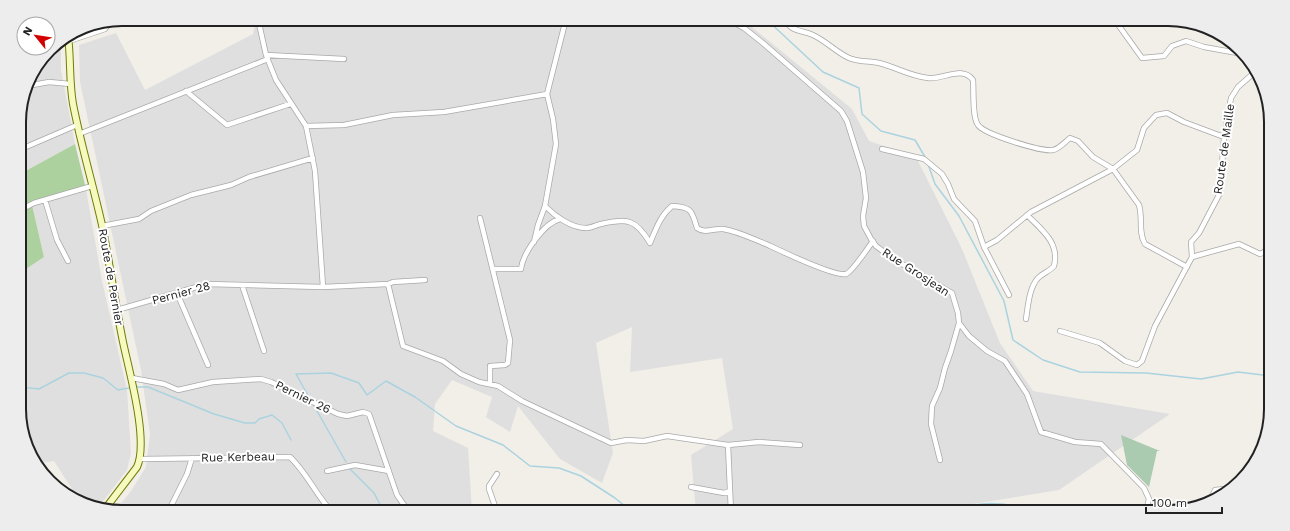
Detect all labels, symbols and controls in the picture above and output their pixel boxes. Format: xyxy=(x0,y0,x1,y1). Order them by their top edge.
north arrow xyxy=(16,16,56,56)
text: N xyxy=(20,24,35,38)
street label: Route de Maille xyxy=(1211,103,1237,195)
street label: Route de Pernier xyxy=(96,227,126,327)
street label: Rue Grosjean xyxy=(880,245,952,299)
street label: Pernier 28 xyxy=(150,279,212,307)
street label: Pernier 26 xyxy=(273,378,333,416)
street label: Rue Kerbeau xyxy=(201,449,275,465)
scale bar xyxy=(1146,489,1222,515)
text: 100 m xyxy=(1152,496,1187,510)

